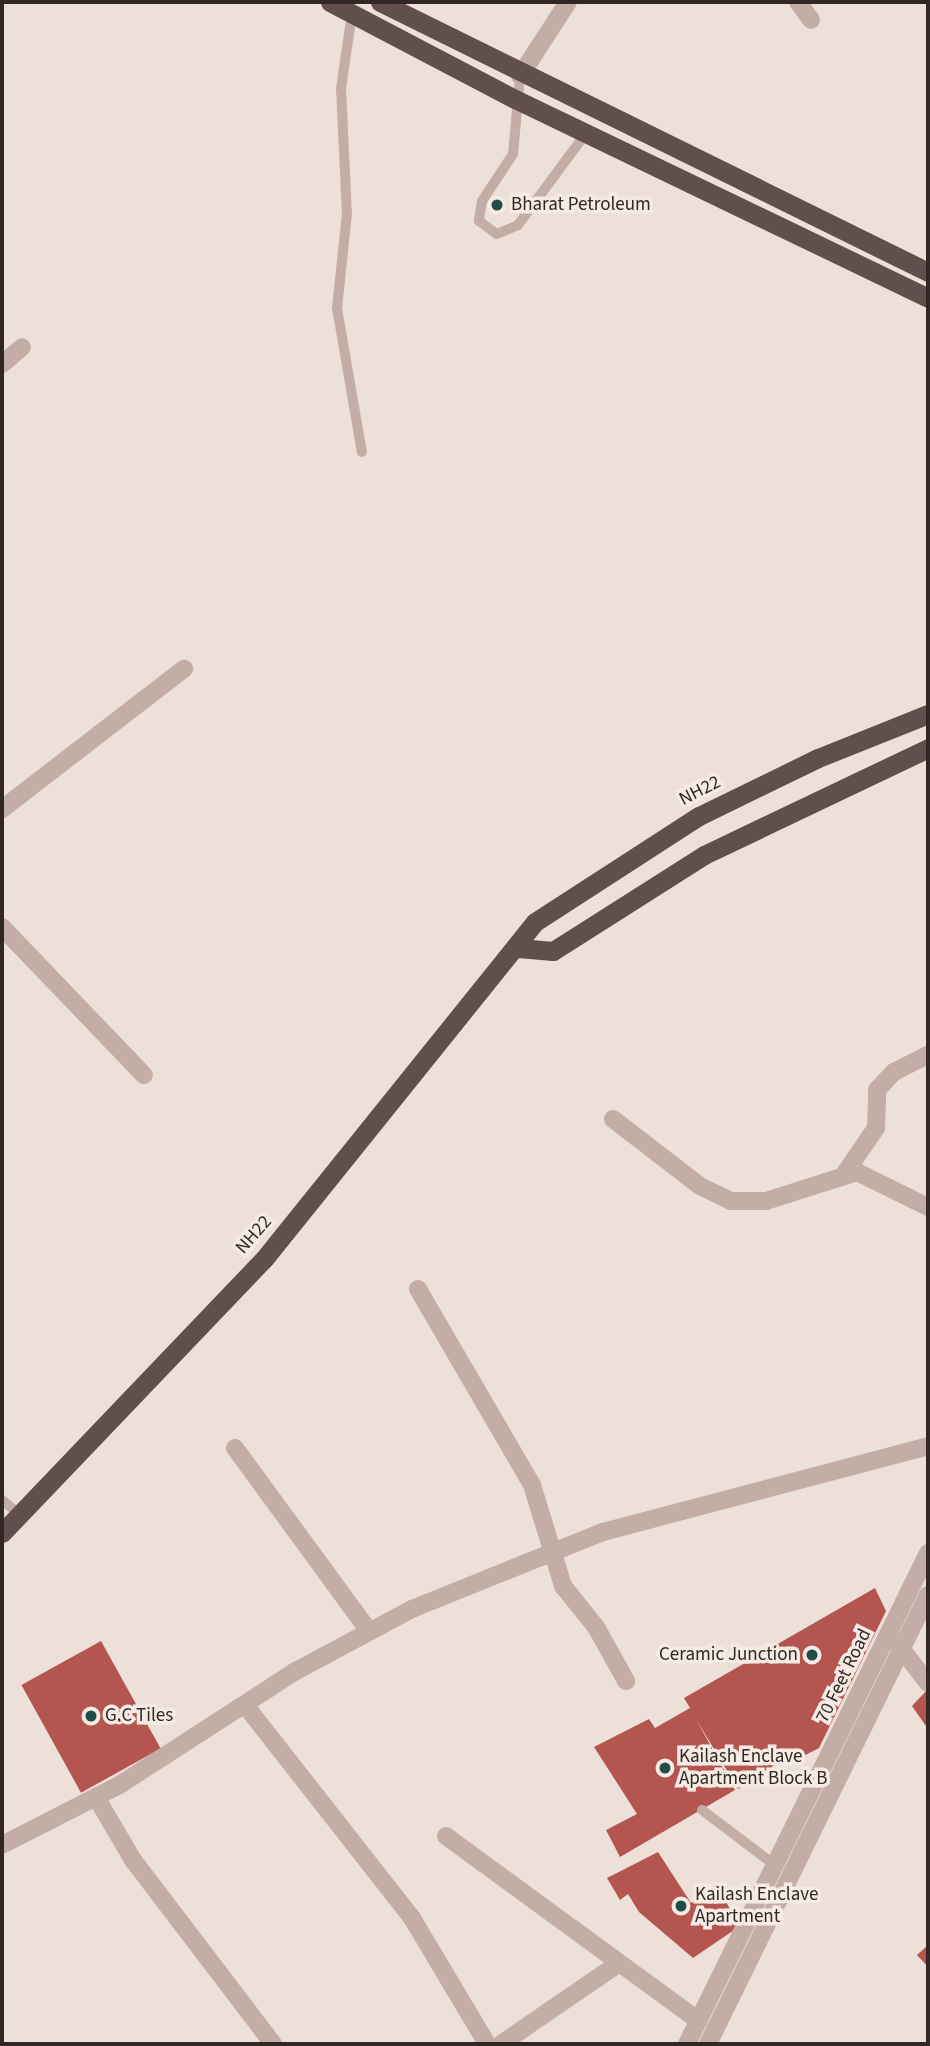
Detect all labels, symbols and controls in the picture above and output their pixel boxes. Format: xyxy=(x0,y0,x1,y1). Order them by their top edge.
place label: Bharat Petroleum xyxy=(511,194,651,216)
marker: Bharat Petroleum xyxy=(489,197,505,213)
street label: NH22 xyxy=(675,771,725,811)
street label: NH22 xyxy=(231,1211,277,1259)
street label: 70 Feet Road xyxy=(812,1625,876,1727)
place label: Ceramic Junction xyxy=(659,1644,798,1666)
marker: Ceramic Junction xyxy=(804,1647,820,1663)
place label: G.C Tiles xyxy=(105,1705,173,1727)
marker: G.C Tiles xyxy=(83,1708,99,1724)
place label: Kailash Enclave Apartment Block B xyxy=(679,1746,827,1790)
marker: Kailash Enclave Apartment Block B xyxy=(657,1760,673,1776)
place label: Kailash Enclave Apartment xyxy=(695,1884,818,1928)
marker: Kailash Enclave Apartment xyxy=(673,1898,689,1914)

